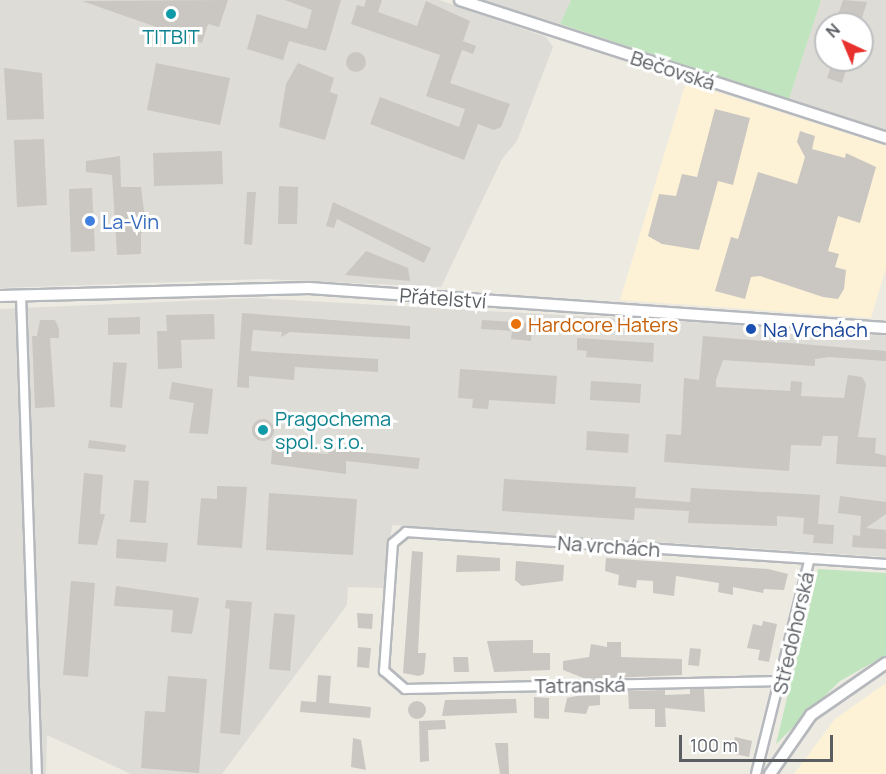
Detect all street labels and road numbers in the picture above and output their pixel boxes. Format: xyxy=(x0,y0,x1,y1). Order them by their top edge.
street label: Bečovská xyxy=(628,45,718,95)
street label: Přátelství xyxy=(399,283,487,313)
street label: Na vrchách xyxy=(557,530,661,562)
street label: Středohorská xyxy=(767,570,819,696)
street label: Tatranská xyxy=(534,672,626,698)

